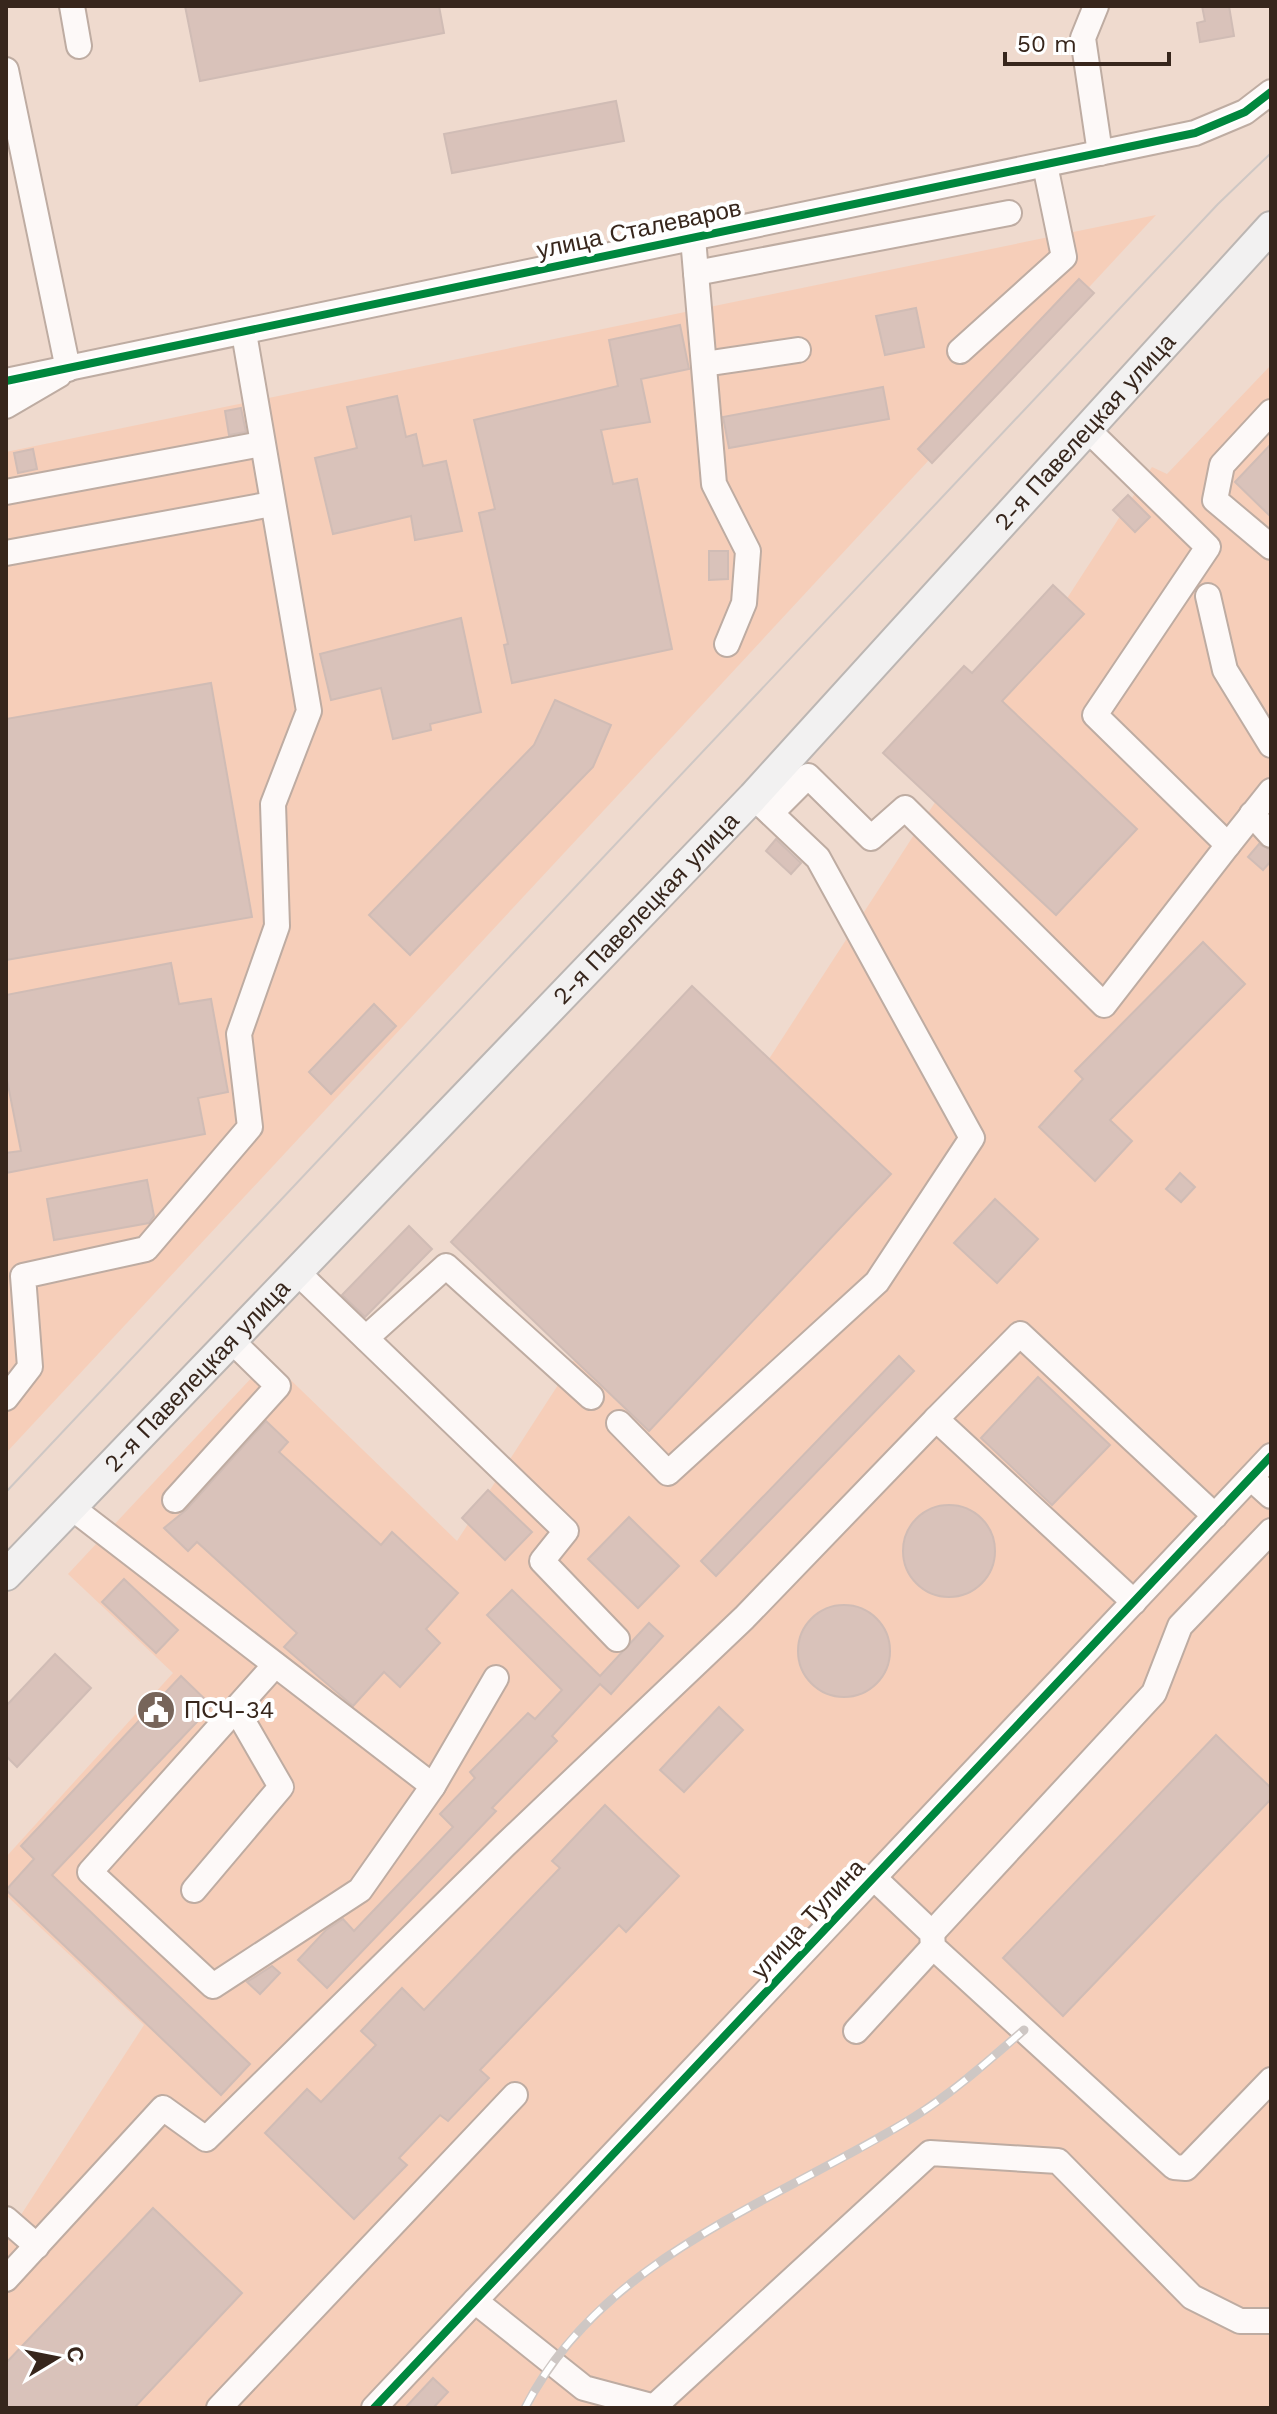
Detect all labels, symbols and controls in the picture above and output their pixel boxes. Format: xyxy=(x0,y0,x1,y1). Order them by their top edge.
scale bar xyxy=(1005,16,1169,66)
text: 50 m xyxy=(1017,30,1077,58)
street label: улица Сталеваров xyxy=(534,194,744,264)
street label: 2-я Павелецкая улица xyxy=(989,327,1182,536)
street label: 2-я Павелецкая улица xyxy=(547,806,745,1010)
street label: 2-я Павелецкая улица xyxy=(99,1274,296,1478)
public building icon: ПСЧ-34 xyxy=(135,1689,177,1731)
place label: ПСЧ-34 xyxy=(184,1696,274,1724)
street label: улица Тулина xyxy=(746,1853,871,1984)
north arrow xyxy=(16,2318,96,2398)
text: С xyxy=(62,2345,89,2365)

